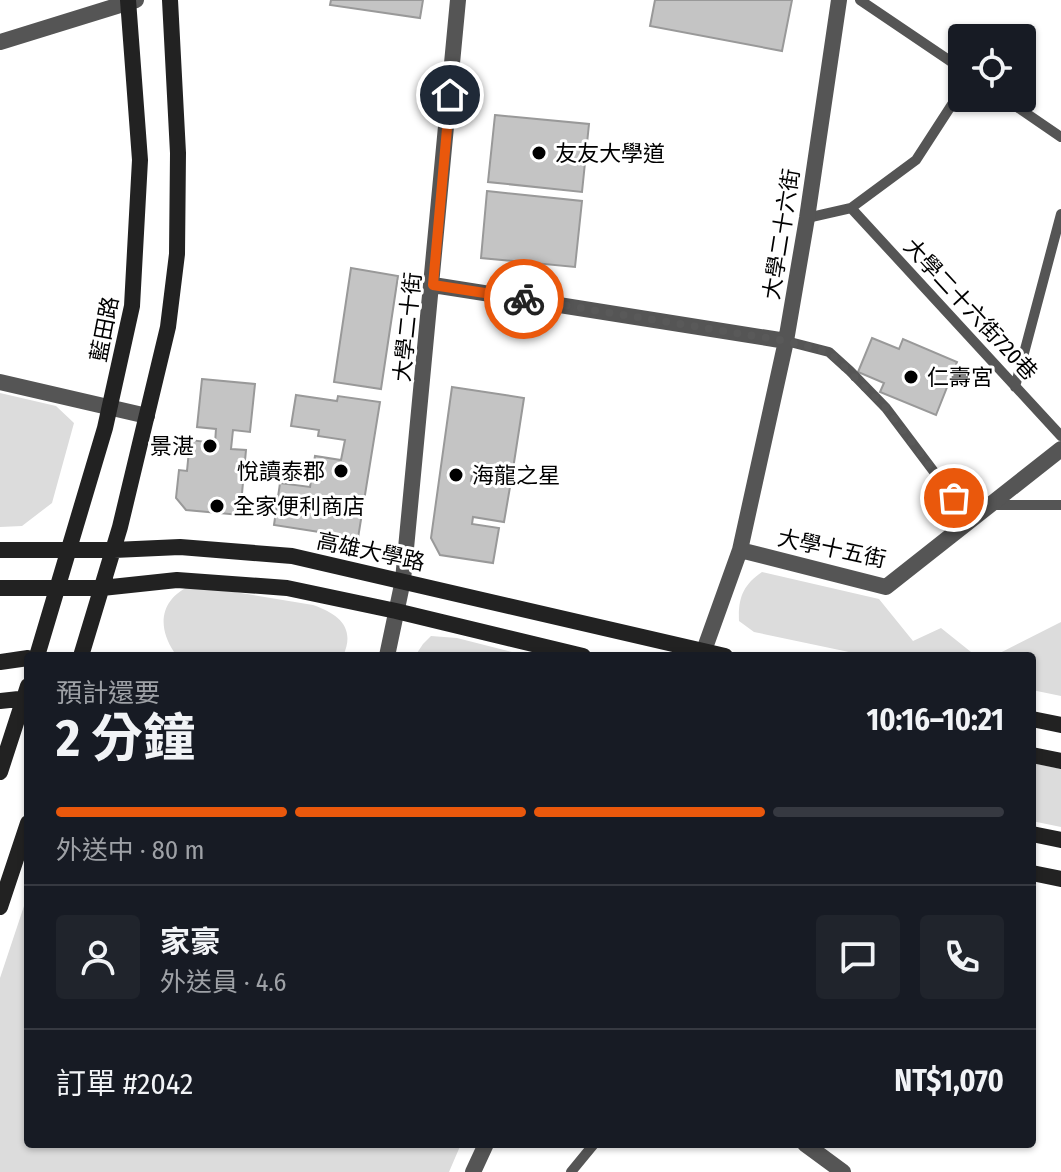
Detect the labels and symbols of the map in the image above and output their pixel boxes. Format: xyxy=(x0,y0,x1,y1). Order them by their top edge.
pin xyxy=(416,61,484,129)
place label: 友友大學道 xyxy=(555,140,665,167)
marker: 友友大學道 xyxy=(530,144,548,162)
street label: 大學二十六街 xyxy=(758,167,805,301)
street label: 大學二十六街720巷 xyxy=(898,233,1043,386)
courier xyxy=(484,259,564,339)
street label: 大學二十街 xyxy=(388,271,427,383)
street label: 藍田路 xyxy=(85,294,124,364)
place label: 仁壽宮 xyxy=(927,364,993,391)
marker: 仁壽宮 xyxy=(902,368,920,386)
place label: 景湛 xyxy=(150,433,194,460)
marker: 景湛 xyxy=(201,437,219,455)
place label: 悅讀泰郡 xyxy=(237,458,325,485)
marker: 悅讀泰郡 xyxy=(332,462,350,480)
place label: 海龍之星 xyxy=(472,462,560,489)
pin xyxy=(920,464,988,532)
marker: 海龍之星 xyxy=(447,466,465,484)
place label: 全家便利商店 xyxy=(233,493,365,520)
marker: 全家便利商店 xyxy=(208,497,226,515)
street label: 大學十五街 xyxy=(775,524,889,573)
street label: 高雄大學路 xyxy=(314,527,428,576)

